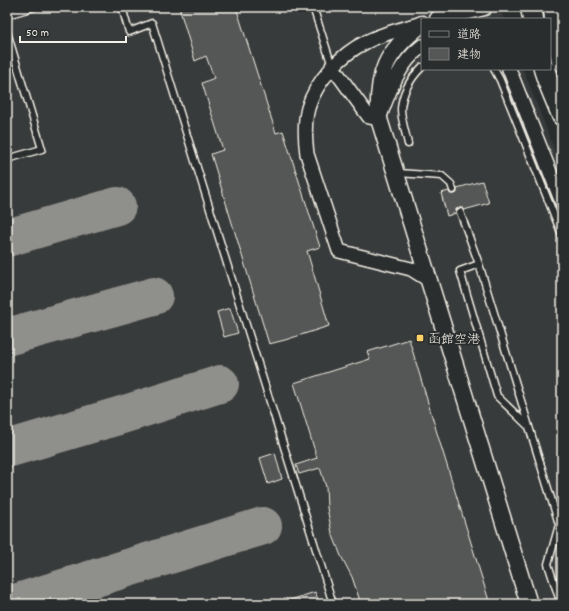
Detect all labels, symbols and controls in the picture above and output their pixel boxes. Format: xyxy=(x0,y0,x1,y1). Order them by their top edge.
scale bar xyxy=(20,18,126,44)
legend xyxy=(421,18,551,70)
text: 50 m xyxy=(26,25,49,42)
text: 道路 xyxy=(457,27,481,44)
text: 建物 xyxy=(457,47,481,64)
place label: 函館空港 xyxy=(428,331,480,350)
marker: 函館空港 xyxy=(415,333,425,343)

